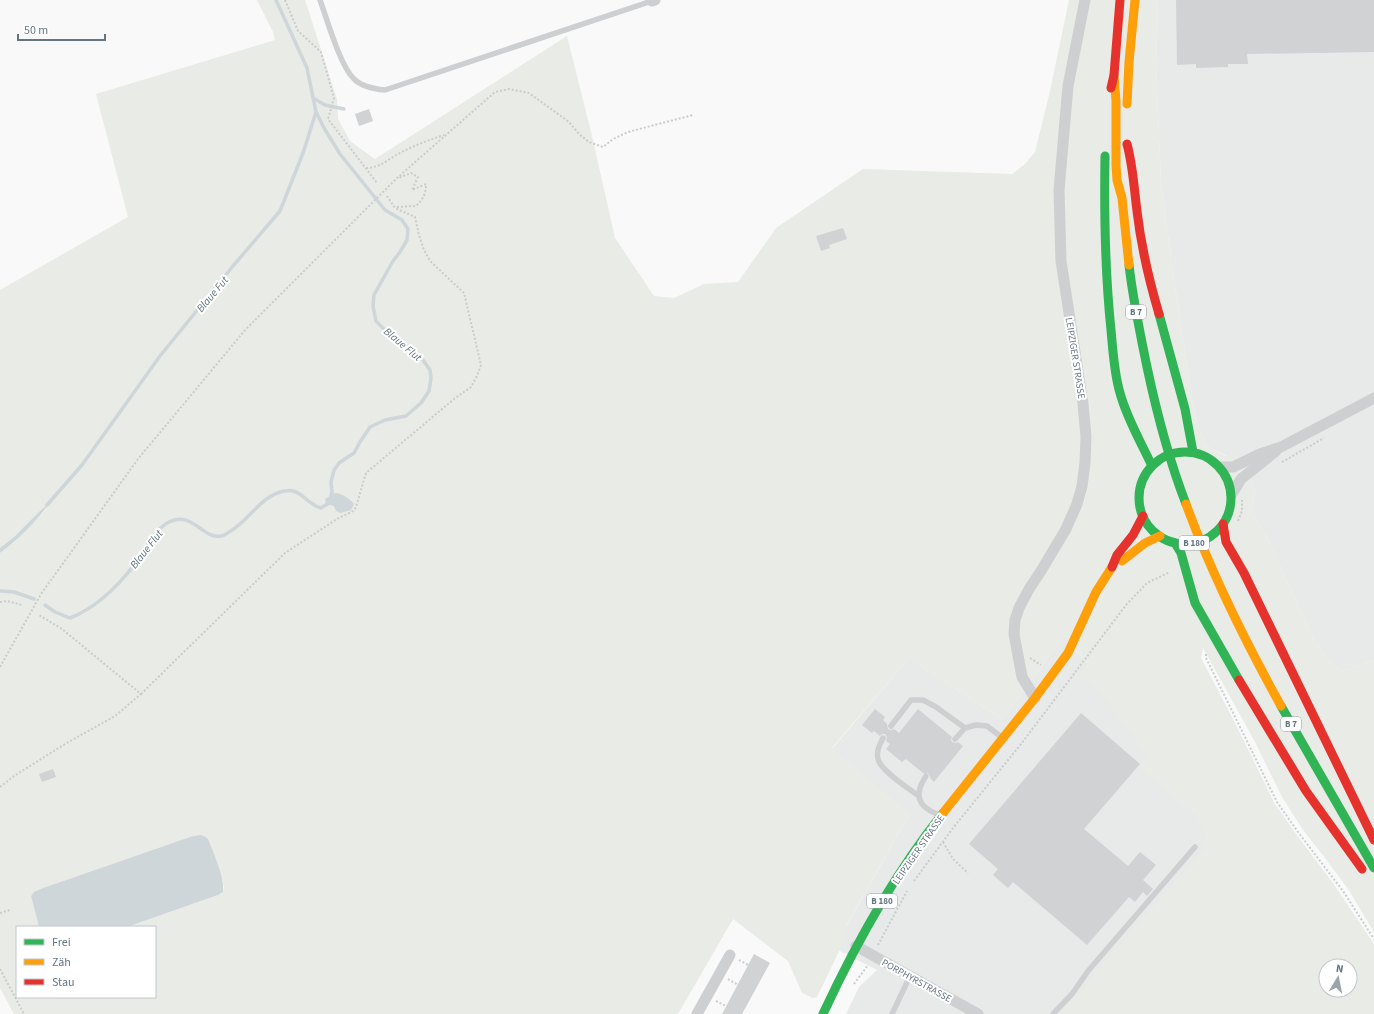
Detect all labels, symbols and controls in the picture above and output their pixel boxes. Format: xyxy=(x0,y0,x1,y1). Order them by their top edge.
scale bar xyxy=(18,16,105,42)
text: 50 m xyxy=(24,22,48,39)
water label: Blaue Fut xyxy=(193,273,232,315)
road number: B 7 xyxy=(1126,305,1146,319)
street label: LEIPZIGER STRASSE xyxy=(1062,316,1088,400)
water label: Blaue Flut xyxy=(380,324,425,365)
water label: Blaue Flut xyxy=(127,526,167,572)
road number: B 180 xyxy=(1179,536,1209,550)
road number: B 7 xyxy=(1281,717,1301,731)
street label: LEIPZIGER STRASSE xyxy=(890,812,948,887)
road number: B 180 xyxy=(867,894,897,908)
legend xyxy=(16,926,156,998)
text: Frei xyxy=(52,934,71,951)
text: Zäh xyxy=(52,954,71,971)
street label: PORPHYRSTRASSE xyxy=(879,956,954,1006)
north arrow xyxy=(1318,958,1358,998)
text: N xyxy=(1335,961,1345,977)
text: Stau xyxy=(52,974,75,991)

